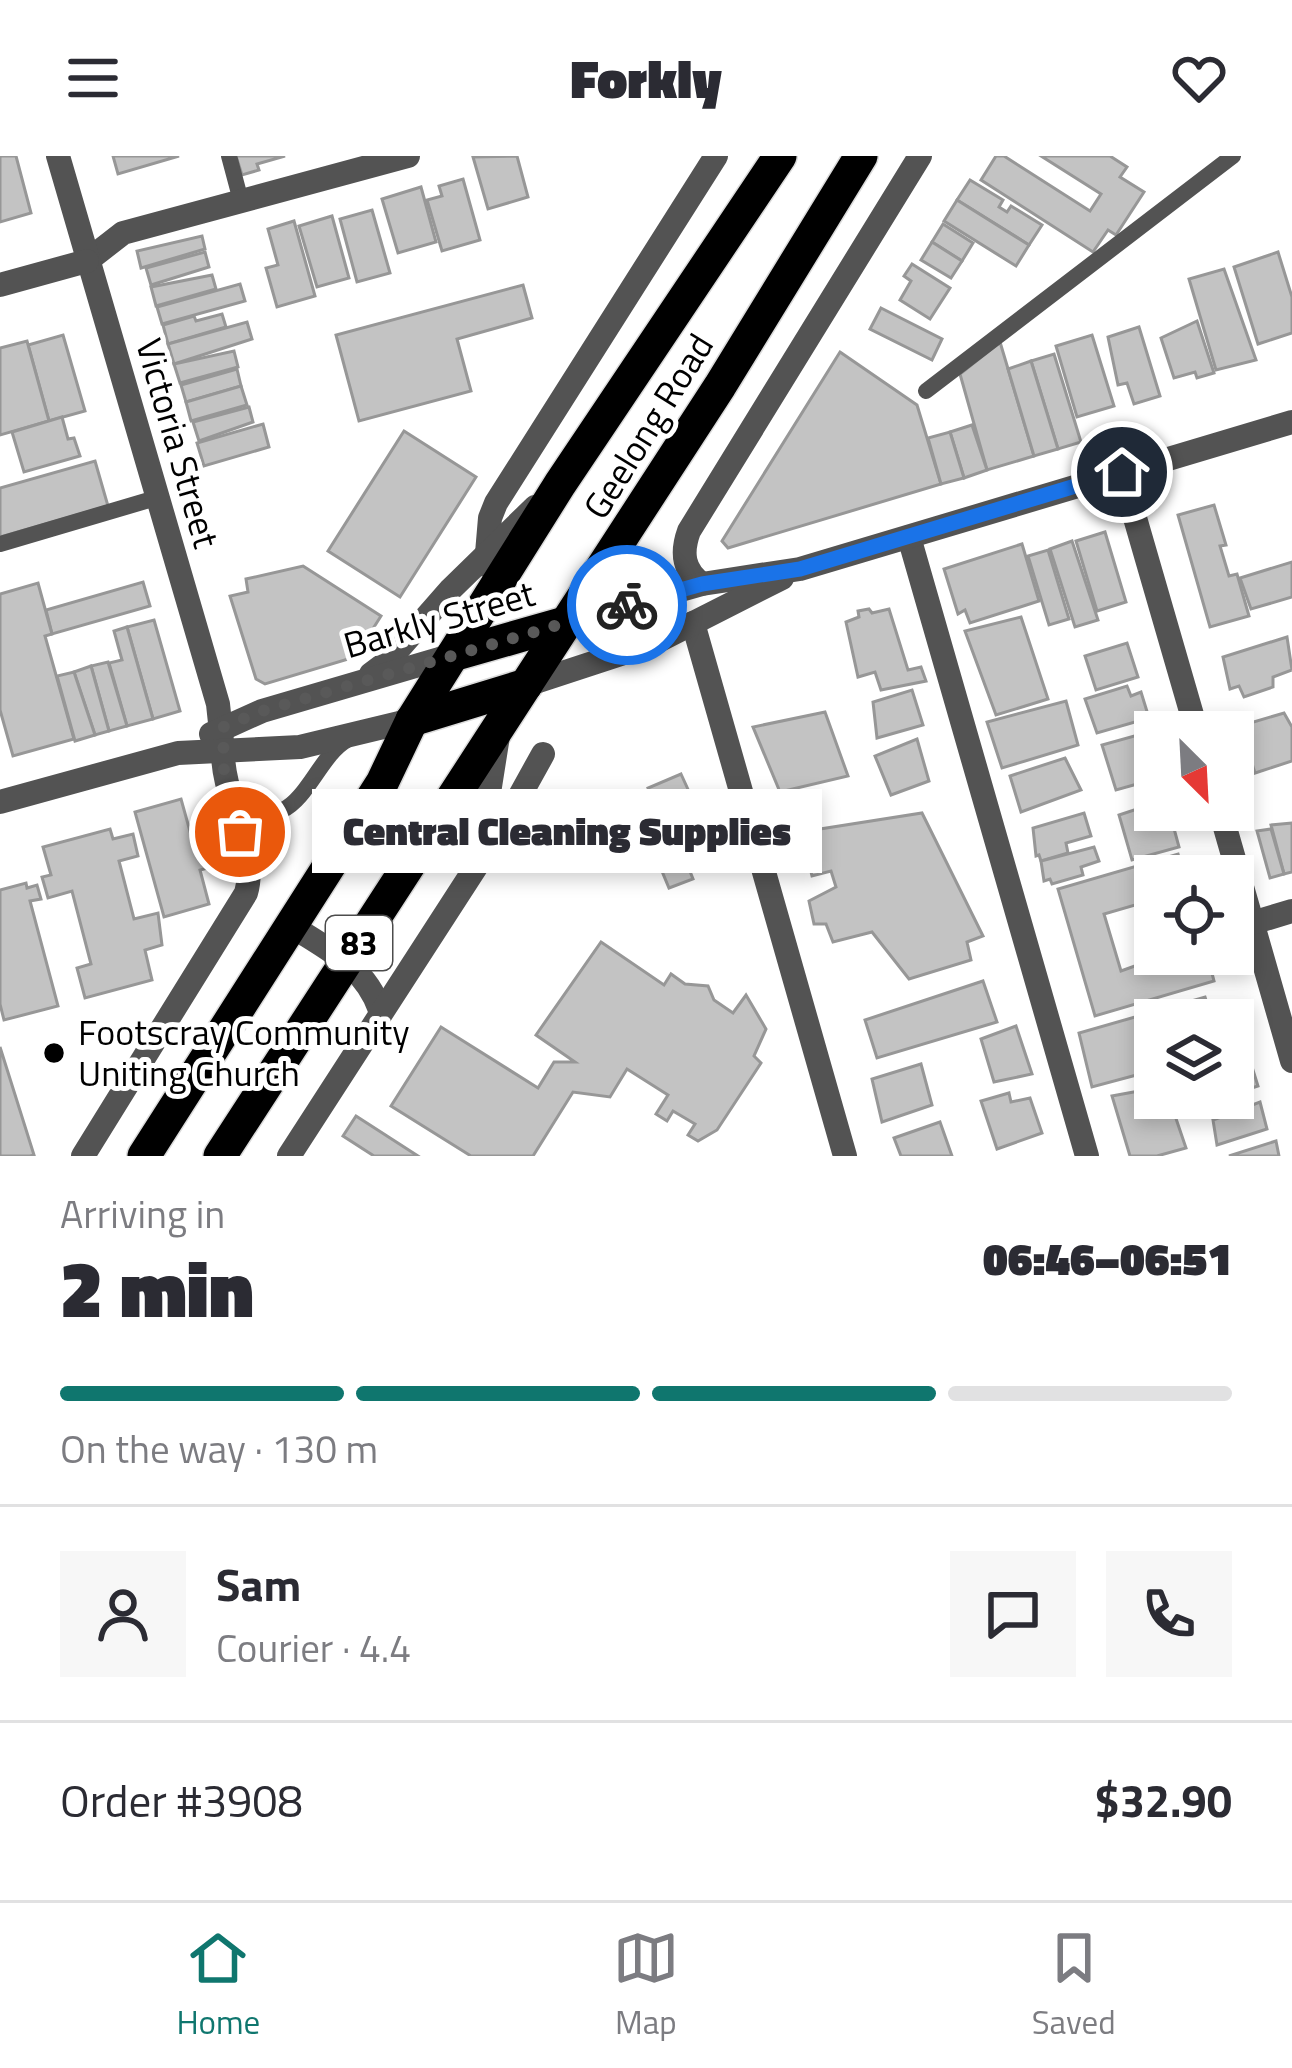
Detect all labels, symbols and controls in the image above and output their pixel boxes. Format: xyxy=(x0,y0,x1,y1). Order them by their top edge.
text: Forkly xyxy=(570,37,722,119)
icon: menu xyxy=(60,45,126,111)
icon: heart xyxy=(1166,45,1232,111)
street label: Geelong Road xyxy=(569,322,726,529)
street label: Victoria Street xyxy=(122,332,235,554)
pin xyxy=(1071,421,1173,523)
icon: home xyxy=(1089,439,1155,505)
courier xyxy=(567,545,687,665)
street label: Barkly Street xyxy=(337,565,541,672)
icon: bike xyxy=(594,572,660,638)
north arrow xyxy=(1134,711,1254,831)
map controls xyxy=(1134,711,1254,1119)
pin xyxy=(189,781,291,883)
callout: Central Cleaning Supplies xyxy=(312,790,822,874)
icon: bag xyxy=(207,799,273,865)
text: Central Cleaning Supplies xyxy=(343,801,791,860)
button: locate xyxy=(1134,855,1254,975)
road number: 83 xyxy=(326,916,392,970)
button: layers xyxy=(1134,999,1254,1119)
place label: Footscray Community Uniting Church xyxy=(78,1004,410,1100)
marker: Footscray Community Uniting Church xyxy=(41,1040,67,1066)
text: Arriving in xyxy=(60,1184,225,1243)
text: 06:46–06:51 xyxy=(983,1224,1232,1292)
text: 2 min xyxy=(60,1229,254,1347)
text: On the way · 130 m xyxy=(60,1419,378,1478)
text: Sam xyxy=(216,1550,301,1618)
button: person xyxy=(60,1551,186,1677)
button: chat xyxy=(950,1551,1076,1677)
button: phone xyxy=(1106,1551,1232,1677)
text: Courier · 4.4 xyxy=(216,1618,411,1677)
text: Order #3908 xyxy=(60,1766,303,1834)
text: $32.90 xyxy=(1094,1766,1232,1834)
tab: Home xyxy=(176,1925,260,2047)
tab: Map xyxy=(613,1925,679,2047)
tab: Saved xyxy=(1032,1925,1116,2047)

